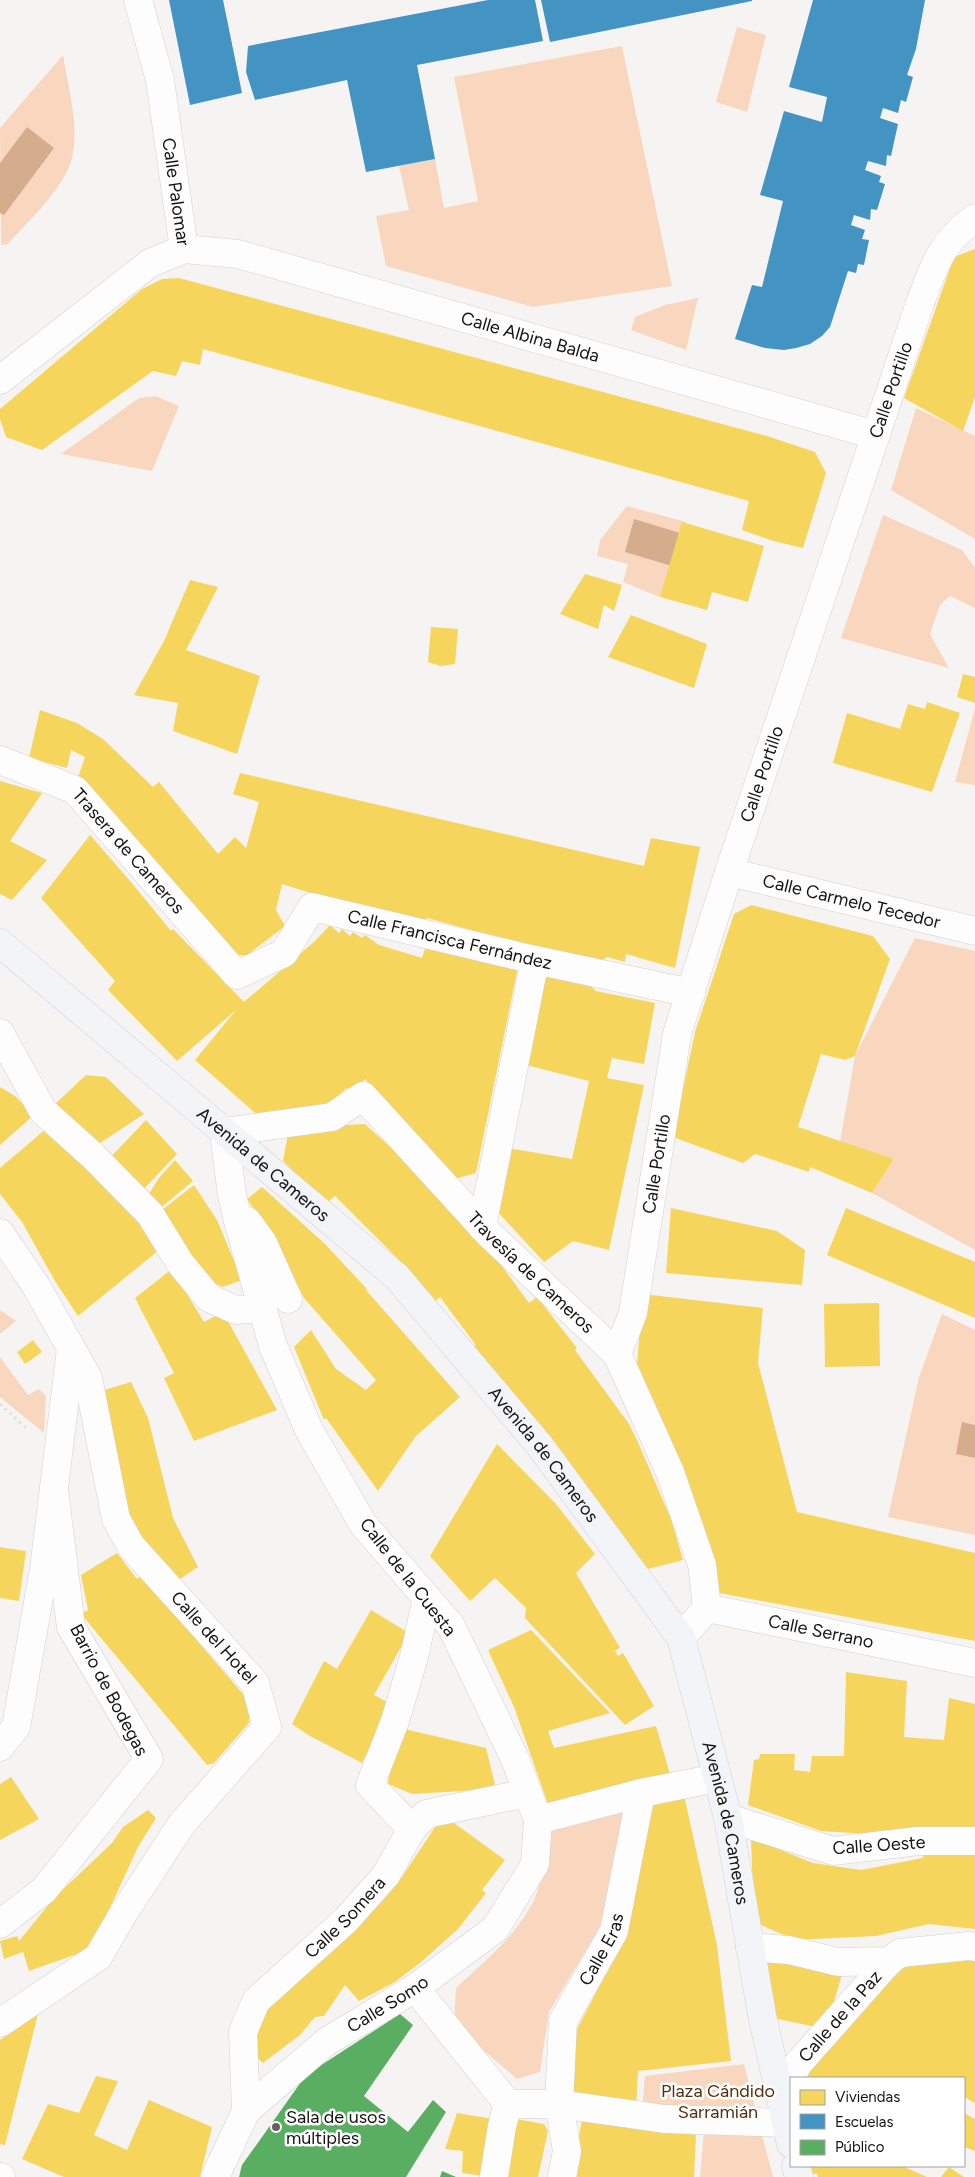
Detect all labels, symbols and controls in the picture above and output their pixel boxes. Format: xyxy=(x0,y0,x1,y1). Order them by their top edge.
street label: Calle Palomar xyxy=(157,136,194,247)
street label: Calle Albina Balda xyxy=(458,307,602,367)
street label: Calle Portillo xyxy=(864,339,917,441)
street label: Calle Portillo xyxy=(735,723,788,825)
street label: Trasera de Cameros xyxy=(68,784,189,918)
street label: Calle Carmelo Tecedor xyxy=(760,869,943,933)
street label: Calle Francisca Fernández xyxy=(345,905,554,974)
street label: Avenida de Cameros xyxy=(192,1102,334,1226)
street label: Calle Portillo xyxy=(638,1112,675,1215)
street label: Travesía de Cameros xyxy=(463,1207,599,1338)
street label: Avenida de Cameros xyxy=(484,1382,603,1527)
street label: Calle de la Cuesta xyxy=(355,1514,461,1640)
street label: Calle del Hotel xyxy=(166,1587,262,1689)
street label: Calle Serrano xyxy=(766,1610,876,1653)
street label: Barrio de Bodegas xyxy=(65,1620,153,1760)
street label: Avenida de Cameros xyxy=(697,1739,754,1906)
street label: Calle Oeste xyxy=(832,1831,926,1859)
street label: Calle Somera xyxy=(300,1872,390,1963)
street label: Calle Eras xyxy=(574,1912,628,1990)
street label: Calle de la Paz xyxy=(794,1966,887,2067)
street label: Calle Somo xyxy=(343,1971,433,2038)
legend xyxy=(790,2077,965,2167)
park label: Plaza Cándido Sarramián xyxy=(661,2080,775,2123)
text: Viviendas xyxy=(835,2088,900,2106)
place label: Sala de usos múltiples xyxy=(286,2106,386,2149)
text: Escuelas xyxy=(835,2113,894,2131)
marker: Sala de usos múltiples xyxy=(270,2121,282,2133)
text: Público xyxy=(835,2138,885,2156)

